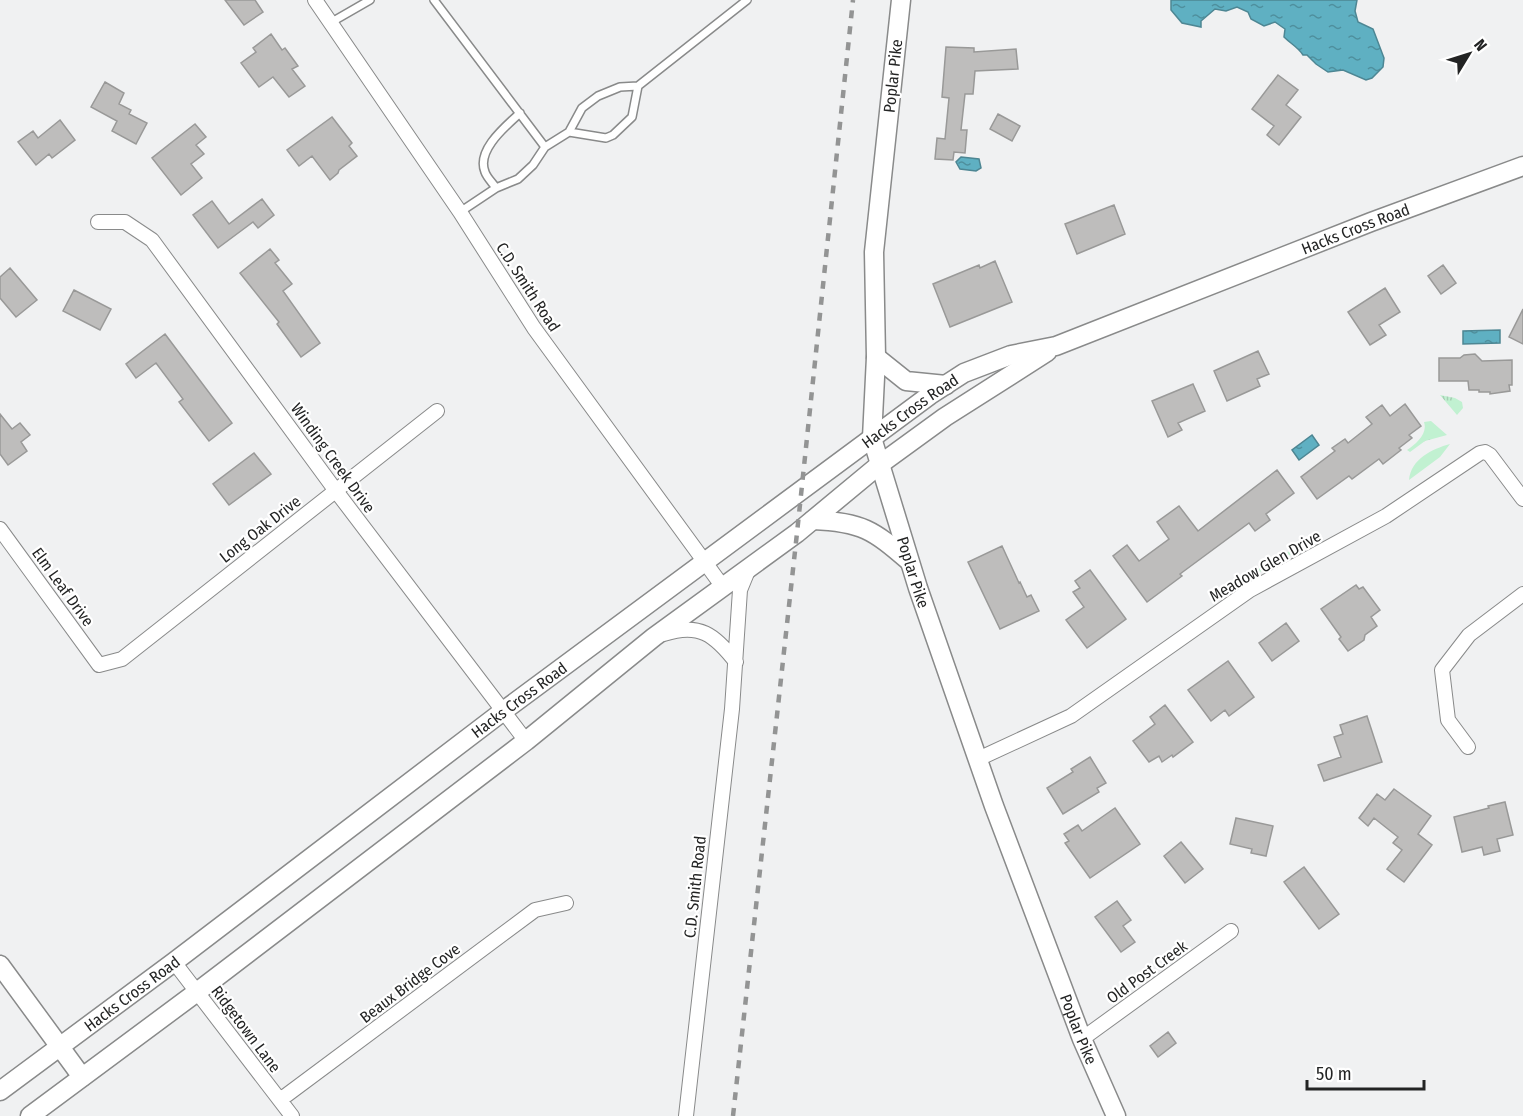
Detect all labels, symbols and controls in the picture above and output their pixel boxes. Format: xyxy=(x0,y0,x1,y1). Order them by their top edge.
north arrow xyxy=(1439,24,1499,84)
text: N xyxy=(1470,35,1491,55)
street label: Poplar Pike xyxy=(880,38,906,114)
street label: Hacks Cross Road xyxy=(1299,199,1412,258)
street label: C.D. Smith Road xyxy=(492,239,564,335)
street label: Hacks Cross Road xyxy=(858,370,962,452)
street label: Winding Creek Drive xyxy=(287,400,379,517)
street label: Long Oak Drive xyxy=(216,491,304,567)
street label: Meadow Glen Drive xyxy=(1206,526,1324,606)
street label: Poplar Pike xyxy=(893,534,934,611)
street label: Elm Leaf Drive xyxy=(28,544,98,630)
street label: Hacks Cross Road xyxy=(467,658,570,741)
street label: C.D. Smith Road xyxy=(680,835,710,939)
street label: Old Post Creek xyxy=(1103,936,1191,1008)
street label: Beaux Bridge Cove xyxy=(356,939,464,1027)
street label: Hacks Cross Road xyxy=(80,952,183,1035)
street label: Ridgetown Lane xyxy=(207,982,285,1076)
street label: Poplar Pike xyxy=(1056,991,1101,1067)
scale bar xyxy=(1307,1053,1424,1091)
text: 50 m xyxy=(1316,1063,1352,1085)

